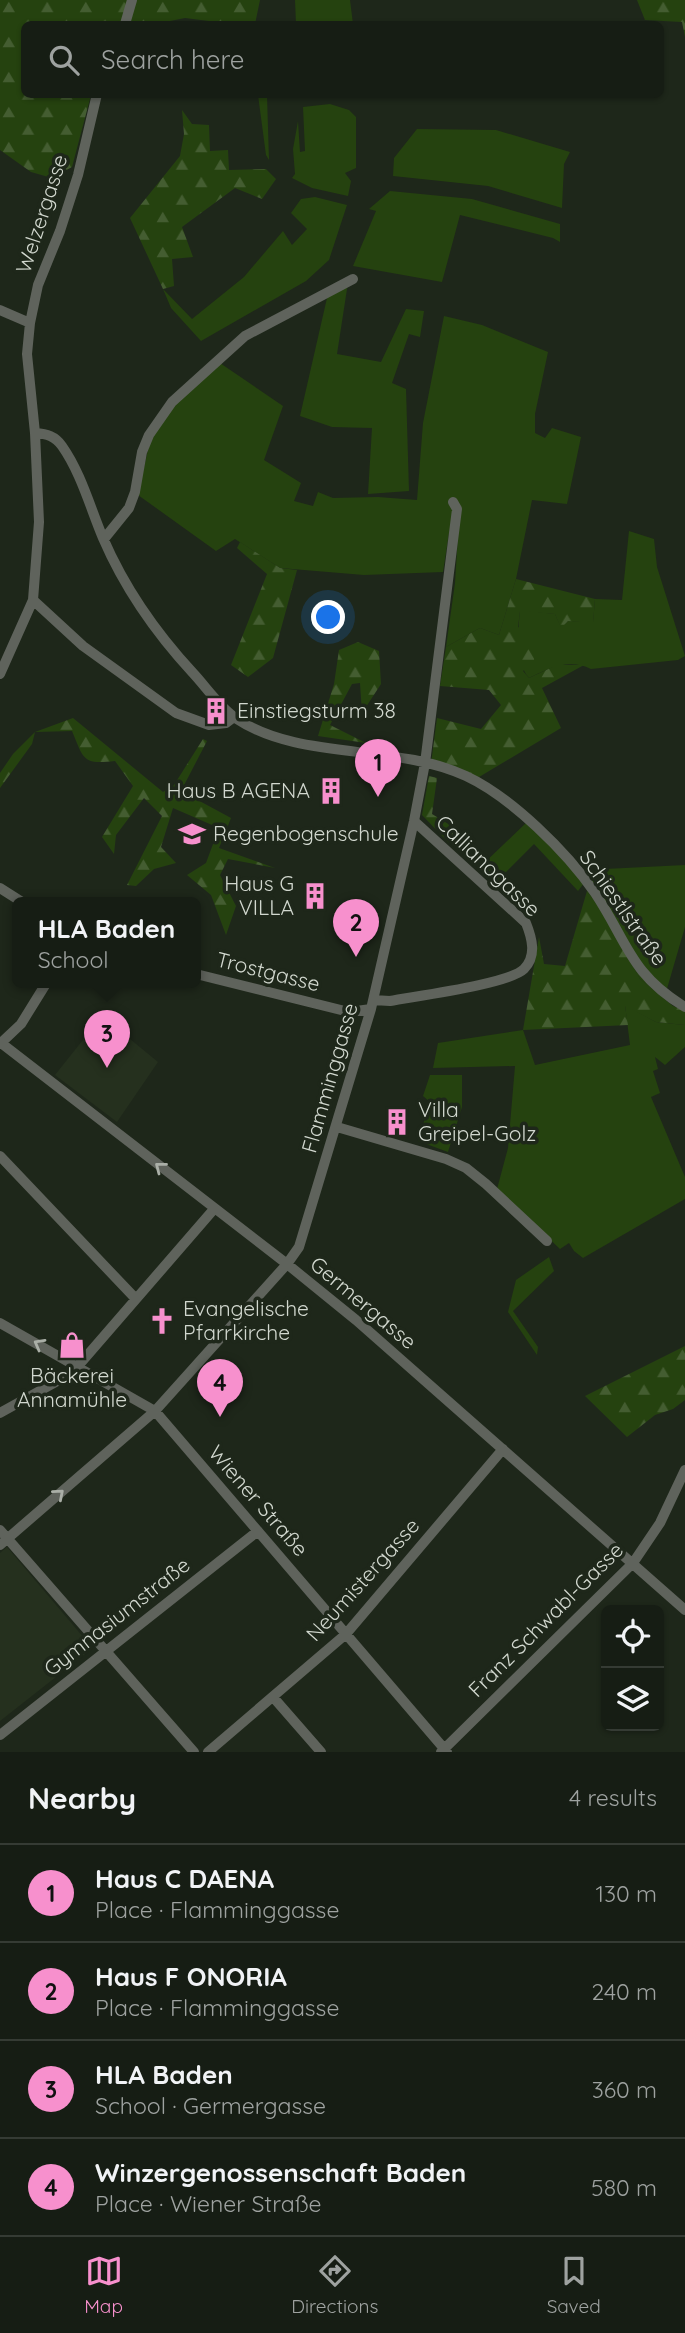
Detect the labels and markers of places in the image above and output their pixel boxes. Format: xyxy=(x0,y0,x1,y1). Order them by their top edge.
building icon: Einstiegsturm 38 xyxy=(201,696,231,726)
place label: Einstiegsturm 38 xyxy=(237,697,396,723)
pin: 1 xyxy=(355,739,401,797)
building icon: Haus B AGENA xyxy=(316,776,346,806)
place label: Haus B AGENA xyxy=(167,777,310,803)
school or university icon: Regenbogenschule xyxy=(177,819,207,849)
place label: Regenbogenschule xyxy=(213,820,399,846)
place label: Haus G VILLA xyxy=(224,870,294,920)
building icon: Haus G VILLA xyxy=(300,881,330,911)
pin: 2 xyxy=(333,899,379,957)
pin: 3 xyxy=(84,1010,130,1068)
place label: Villa Greipel-Golz xyxy=(418,1096,536,1146)
building icon: Villa Greipel-Golz xyxy=(382,1107,412,1137)
place label: Evangelische Pfarrkirche xyxy=(183,1295,309,1345)
church icon: Evangelische Pfarrkirche xyxy=(147,1306,177,1336)
shop icon: Bäckerei Annamühle xyxy=(57,1330,87,1360)
pin: 4 xyxy=(197,1359,243,1417)
place label: Bäckerei Annamühle xyxy=(17,1362,127,1412)

